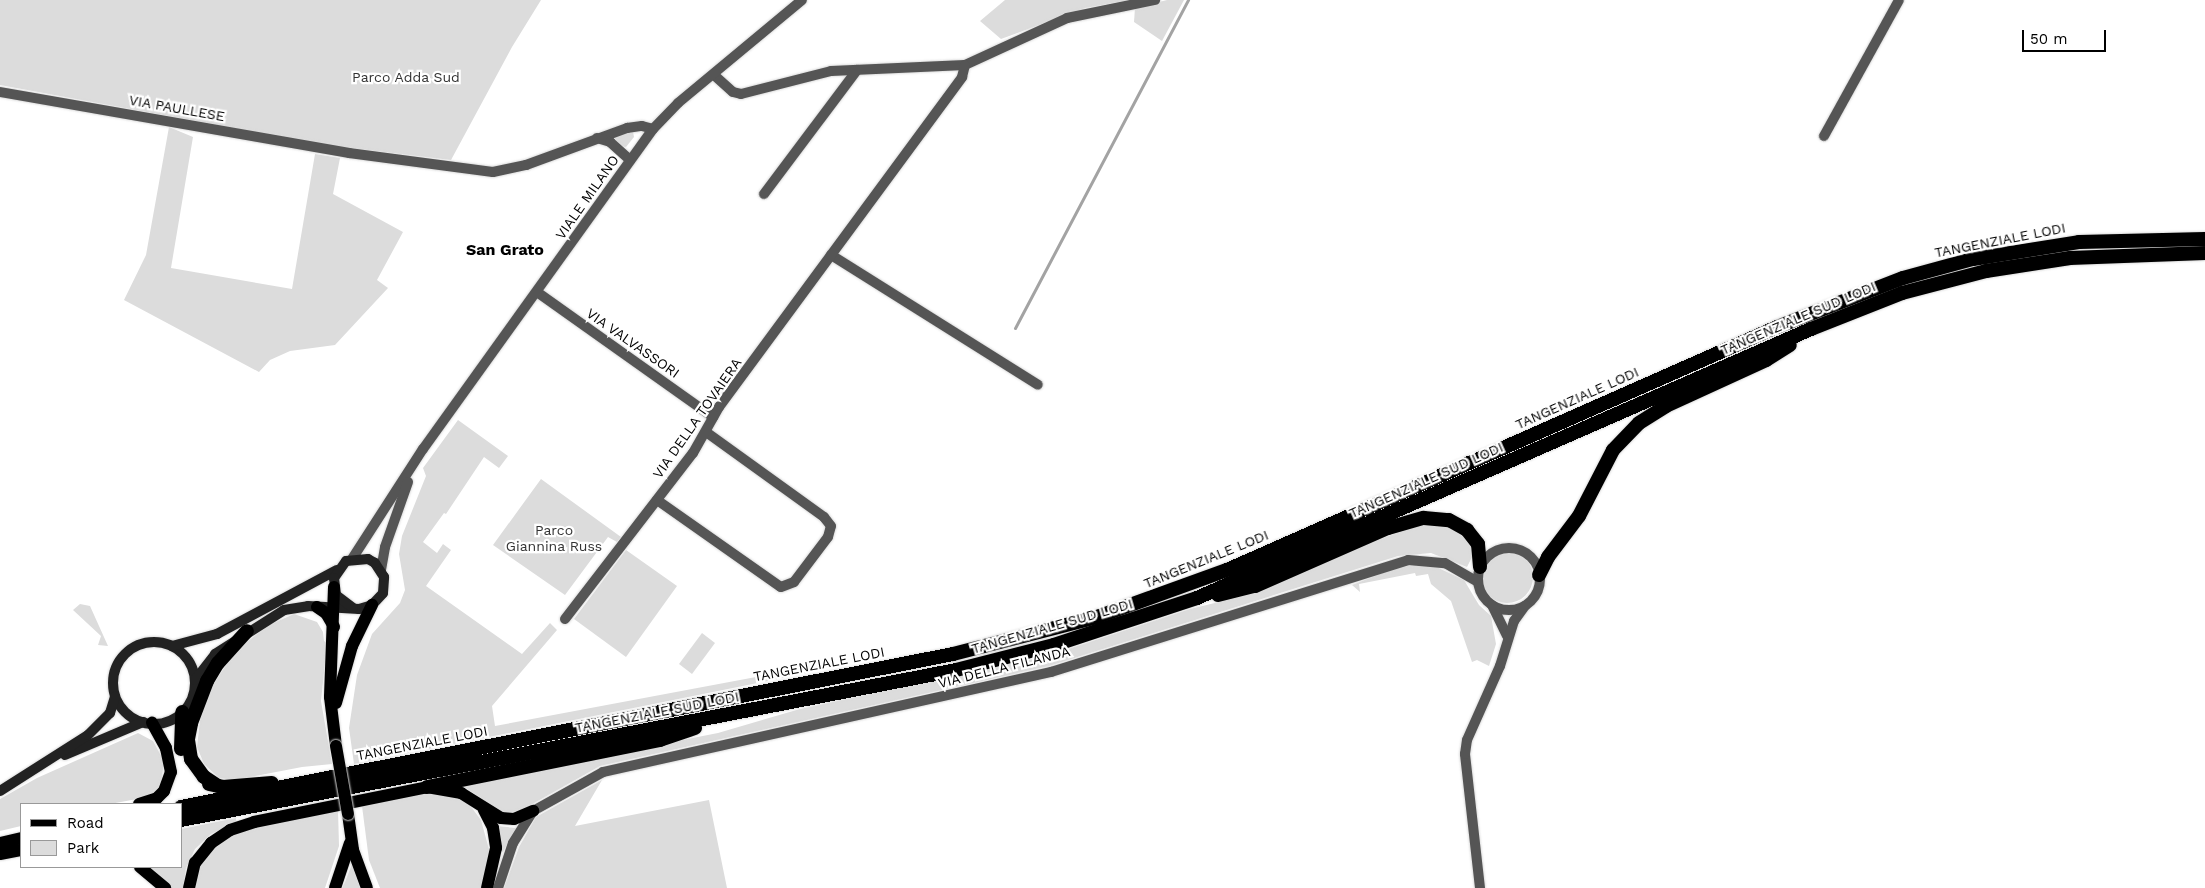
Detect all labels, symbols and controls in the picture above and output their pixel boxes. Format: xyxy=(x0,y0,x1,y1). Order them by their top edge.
scale bar xyxy=(2025,20,2109,52)
text: 50 m xyxy=(2030,30,2067,48)
park label: Parco Adda Sud xyxy=(352,69,460,85)
street label: VIA PAULLESE xyxy=(128,91,226,125)
street label: VIALE MILANO xyxy=(552,152,622,242)
street label: TANGENZIALE LODI xyxy=(1933,219,2067,261)
district label: San Grato xyxy=(466,240,544,260)
street label: TANGENZIALE SUD LODI xyxy=(1718,278,1878,358)
street label: VIA VALVASSORI xyxy=(583,304,683,382)
street label: VIA DELLA TOVAIERA xyxy=(649,354,745,482)
street label: TANGENZIALE LODI xyxy=(1513,363,1641,433)
street label: TANGENZIALE SUD LODI xyxy=(1346,438,1506,522)
park label: Parco Giannina Russ xyxy=(506,522,602,554)
street label: TANGENZIALE LODI xyxy=(1141,526,1271,592)
street label: TANGENZIALE SUD LODI xyxy=(969,595,1135,657)
street label: VIA DELLA FILANDA xyxy=(936,642,1072,692)
street label: TANGENZIALE LODI xyxy=(752,643,886,685)
street label: TANGENZIALE SUD LODI xyxy=(574,688,740,736)
street label: TANGENZIALE LODI xyxy=(355,722,489,764)
legend xyxy=(20,803,182,868)
text: Road xyxy=(67,814,104,832)
text: Park xyxy=(67,839,99,857)

